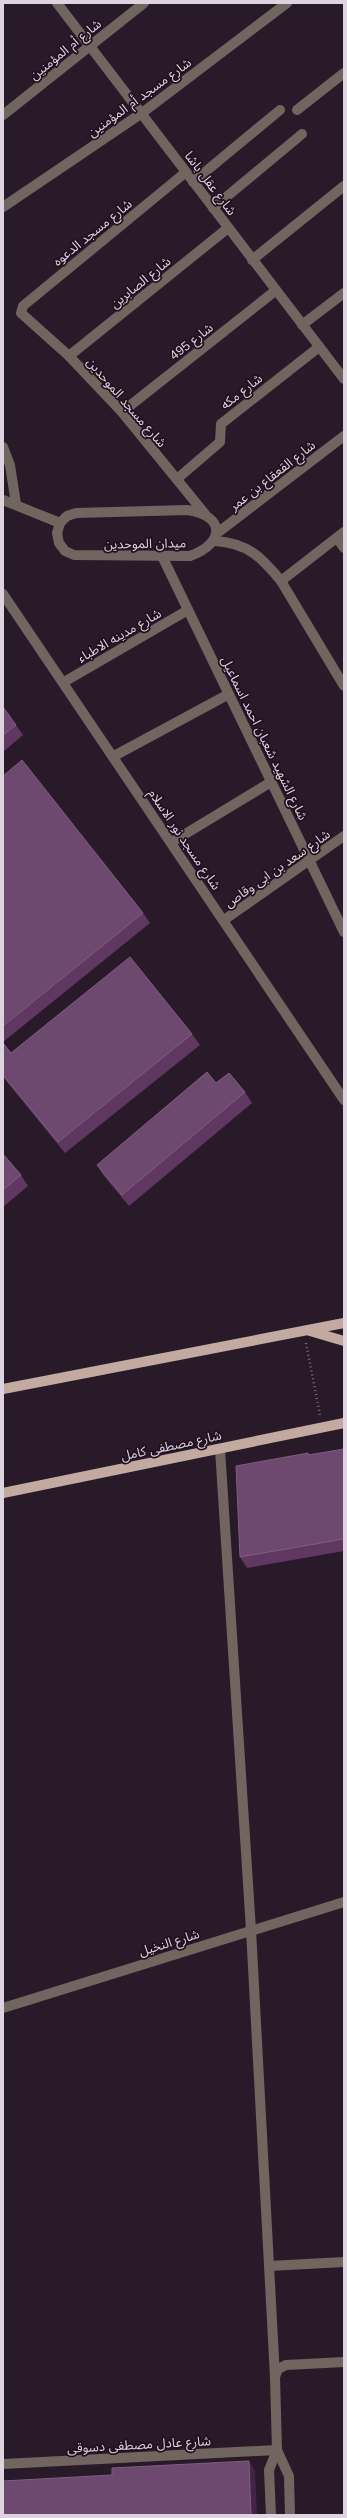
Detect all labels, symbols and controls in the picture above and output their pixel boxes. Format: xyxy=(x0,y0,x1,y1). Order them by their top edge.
street label: شارع أم المؤمنين xyxy=(26,15,106,85)
street label: شارع مسجد أم المؤمنين xyxy=(84,54,196,142)
street label: شارع عقل باشا xyxy=(179,148,240,220)
street label: شارع مسجد الدعوه xyxy=(50,196,137,271)
street label: شارع الصابرين xyxy=(107,254,175,314)
street label: شارع 495 xyxy=(167,320,218,365)
street label: شارع مسجد الموحدين xyxy=(81,354,170,452)
street label: شارع مكه xyxy=(218,370,267,415)
street label: شارع القعقاع بن عمر xyxy=(226,437,320,517)
street label: ميدان الموحدين xyxy=(104,535,186,553)
street label: شارع مدينه الاطباء xyxy=(75,605,165,668)
street label: شارع الشهيد شعبان احمد اسماعيل xyxy=(216,654,311,824)
street label: شارع مسجد نور الاسلام xyxy=(143,786,224,894)
street label: شارع سعد بن ابى وقاص xyxy=(222,826,335,913)
street label: شارع مصطفى كامل xyxy=(119,1428,223,1466)
street label: شارع النخيل xyxy=(137,1926,202,1962)
street label: شارع عادل مصطفى دسوقى xyxy=(67,2433,212,2459)

